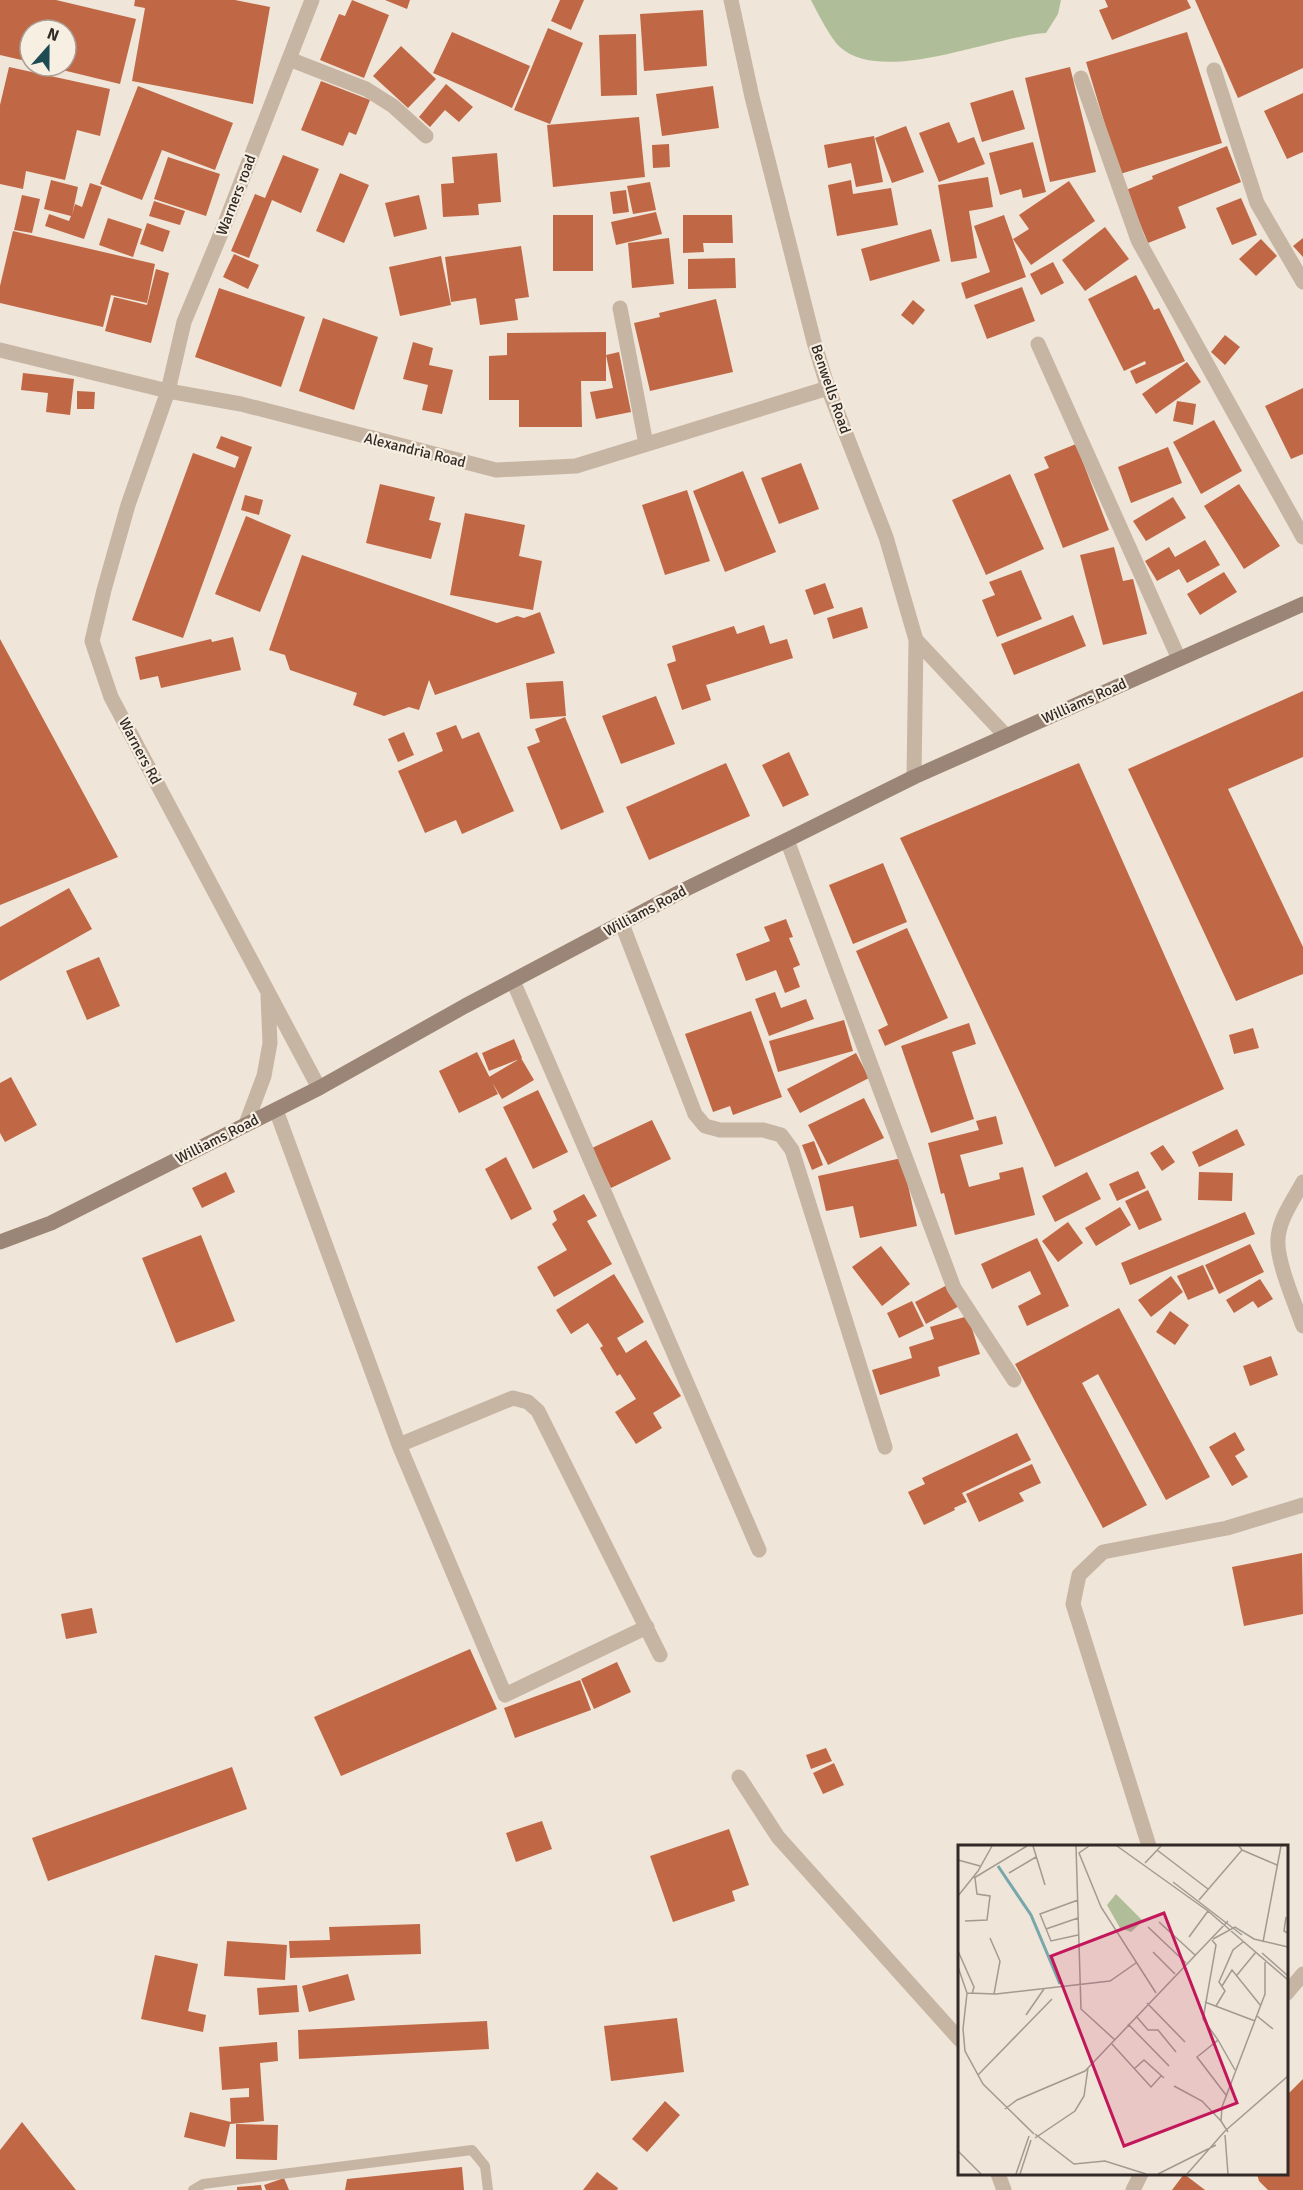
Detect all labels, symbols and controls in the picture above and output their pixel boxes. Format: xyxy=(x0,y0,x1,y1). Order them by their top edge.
north arrow xyxy=(18,18,78,78)
text: N xyxy=(44,24,62,46)
street label: Warners road xyxy=(212,152,260,238)
street label: Benwells Road xyxy=(807,342,855,436)
street label: Alexandria Road xyxy=(362,429,468,471)
street label: Williams Road xyxy=(1039,674,1129,728)
street label: Warners Rd xyxy=(115,714,165,788)
street label: Williams Road xyxy=(601,882,689,940)
street label: Williams Road xyxy=(172,1110,262,1168)
inset map xyxy=(958,1845,1288,2175)

